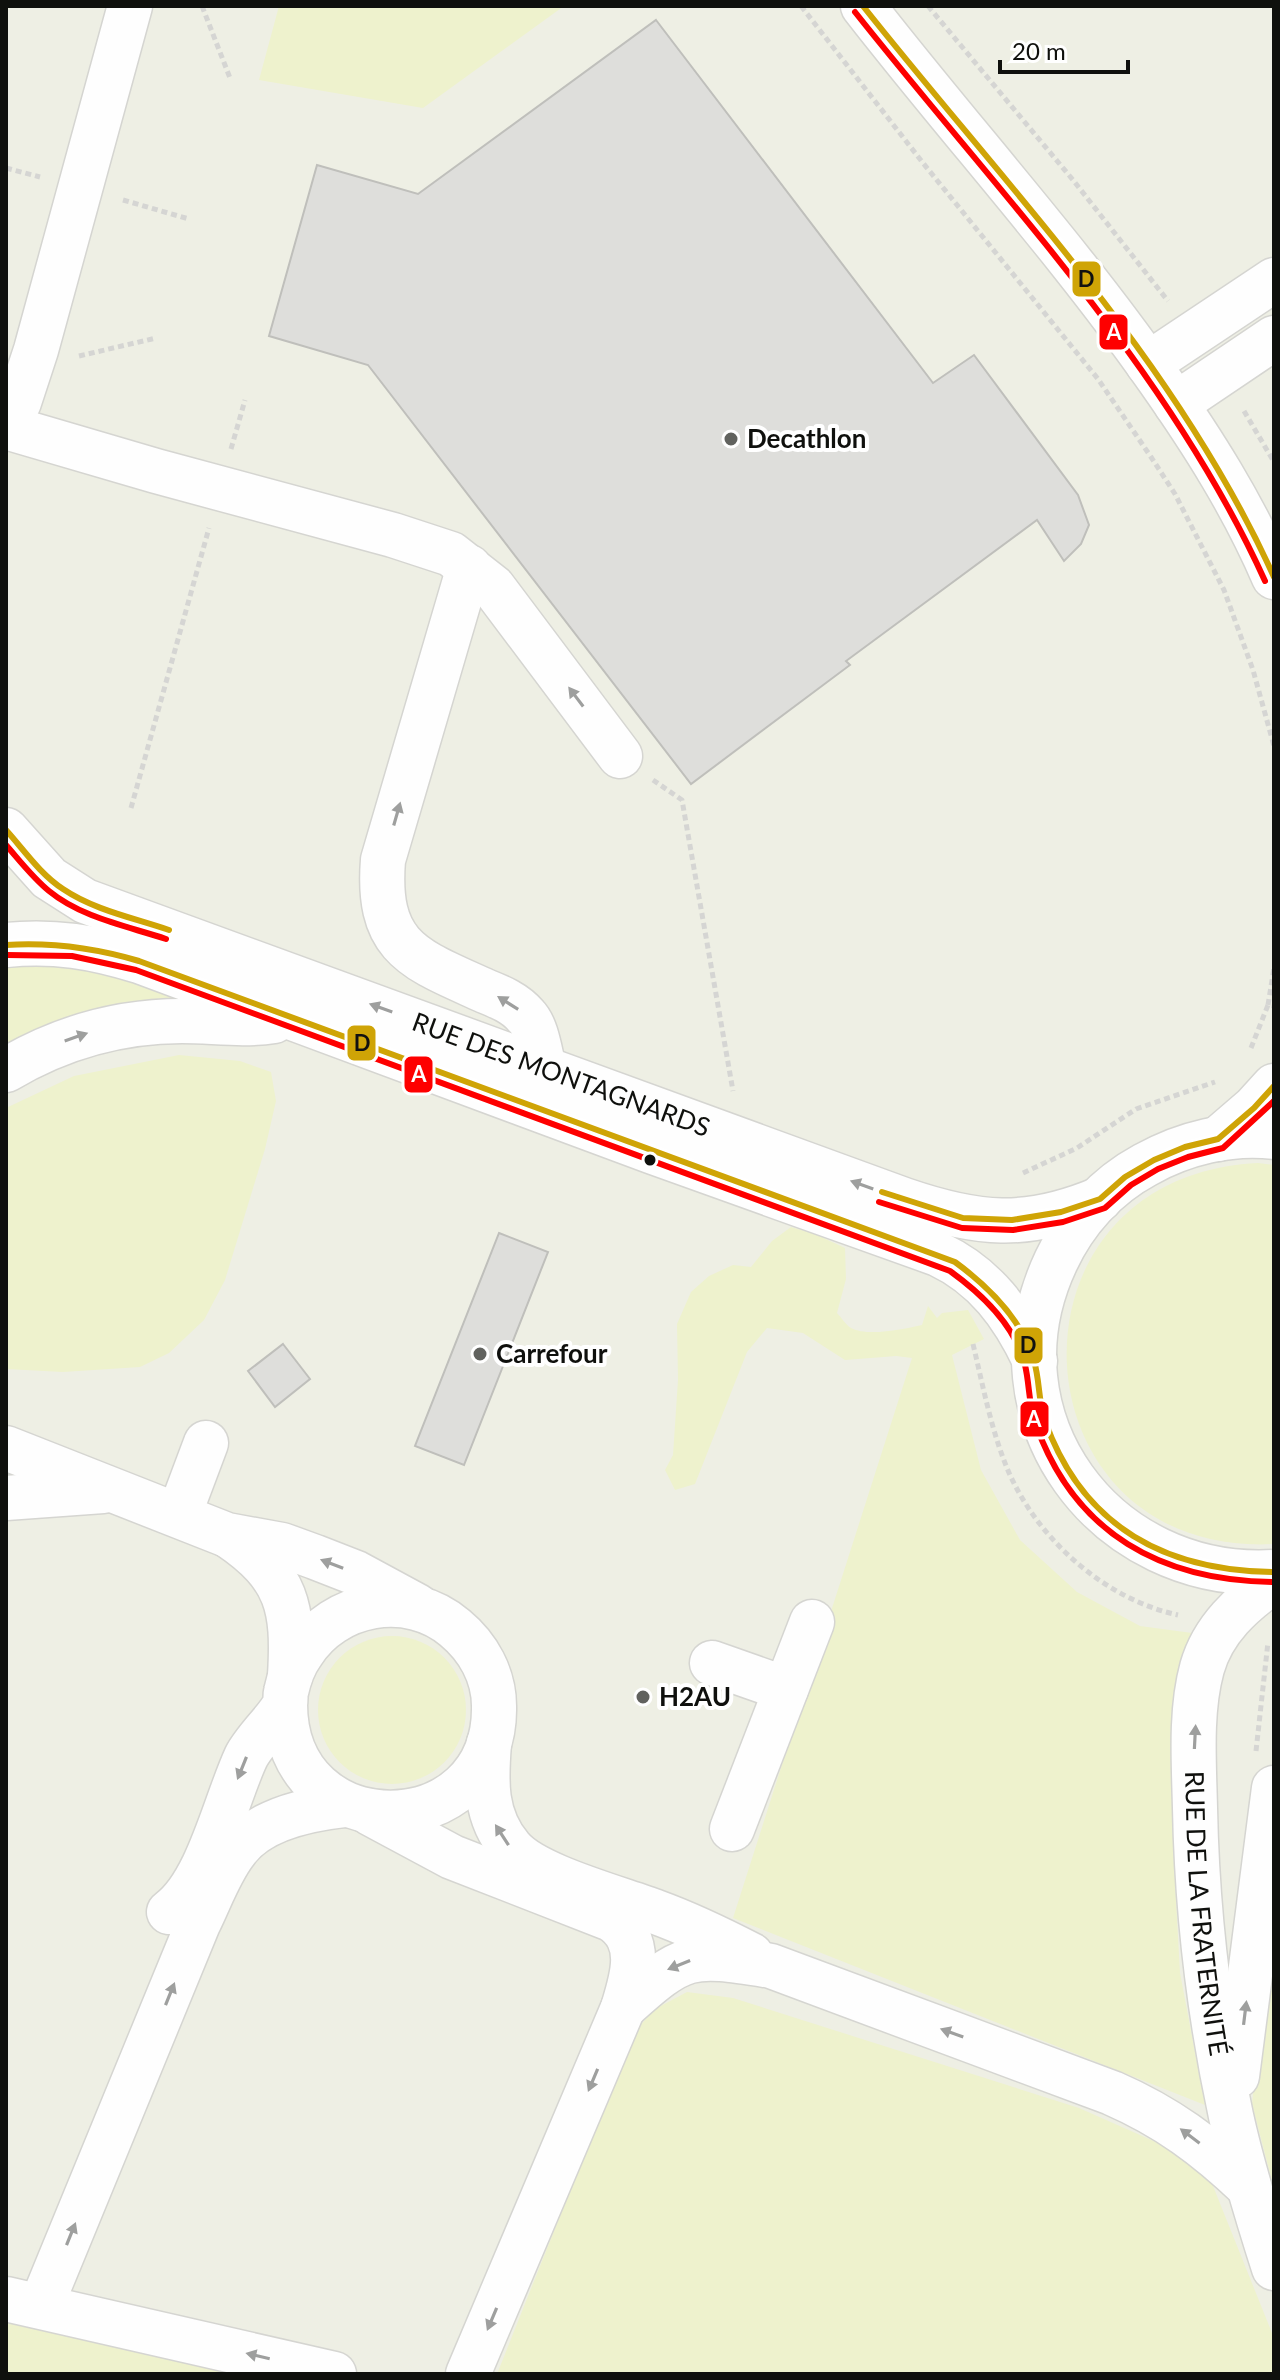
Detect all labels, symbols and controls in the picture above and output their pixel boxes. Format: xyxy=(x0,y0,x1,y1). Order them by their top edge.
scale bar xyxy=(1000,24,1128,74)
text: 20 m xyxy=(1012,36,1066,65)
line badge: D xyxy=(1071,260,1102,298)
text: D xyxy=(1078,265,1094,292)
line badge: A xyxy=(1098,313,1129,351)
text: A xyxy=(1105,318,1122,345)
place label: Decathlon xyxy=(747,422,866,454)
marker: Decathlon xyxy=(722,430,740,448)
one-way arrow xyxy=(568,687,584,707)
one-way arrow xyxy=(391,801,404,825)
one-way arrow xyxy=(497,996,519,1010)
one-way arrow xyxy=(369,1002,393,1014)
street label: RUE DES MONTAGNARDS xyxy=(408,1006,714,1142)
line badge: D xyxy=(346,1024,377,1062)
text: D xyxy=(354,1029,370,1056)
one-way arrow xyxy=(65,1030,89,1043)
line badge: A xyxy=(403,1055,434,1094)
unlabelled marker xyxy=(642,1152,658,1168)
one-way arrow xyxy=(850,1178,874,1191)
line badge: D xyxy=(1013,1326,1044,1365)
text: D xyxy=(1020,1331,1036,1358)
place label: Carrefour xyxy=(496,1337,608,1369)
marker: Carrefour xyxy=(471,1345,489,1363)
line badge: A xyxy=(1019,1400,1050,1438)
text: A xyxy=(1025,1405,1042,1432)
one-way arrow xyxy=(320,1557,344,1570)
place label: H2AU xyxy=(659,1680,731,1712)
marker: H2AU xyxy=(634,1688,652,1706)
one-way arrow xyxy=(1189,1724,1202,1749)
one-way arrow xyxy=(235,1756,248,1780)
street label: RUE DE LA FRATERNITÉ xyxy=(1179,1771,1236,2058)
one-way arrow xyxy=(496,1824,510,1846)
one-way arrow xyxy=(666,1959,690,1972)
one-way arrow xyxy=(164,1982,177,2006)
one-way arrow xyxy=(1238,2000,1251,2025)
one-way arrow xyxy=(940,2026,964,2039)
one-way arrow xyxy=(586,2068,599,2092)
one-way arrow xyxy=(1179,2128,1201,2144)
one-way arrow xyxy=(65,2222,78,2246)
one-way arrow xyxy=(485,2307,498,2331)
one-way arrow xyxy=(246,2350,271,2362)

